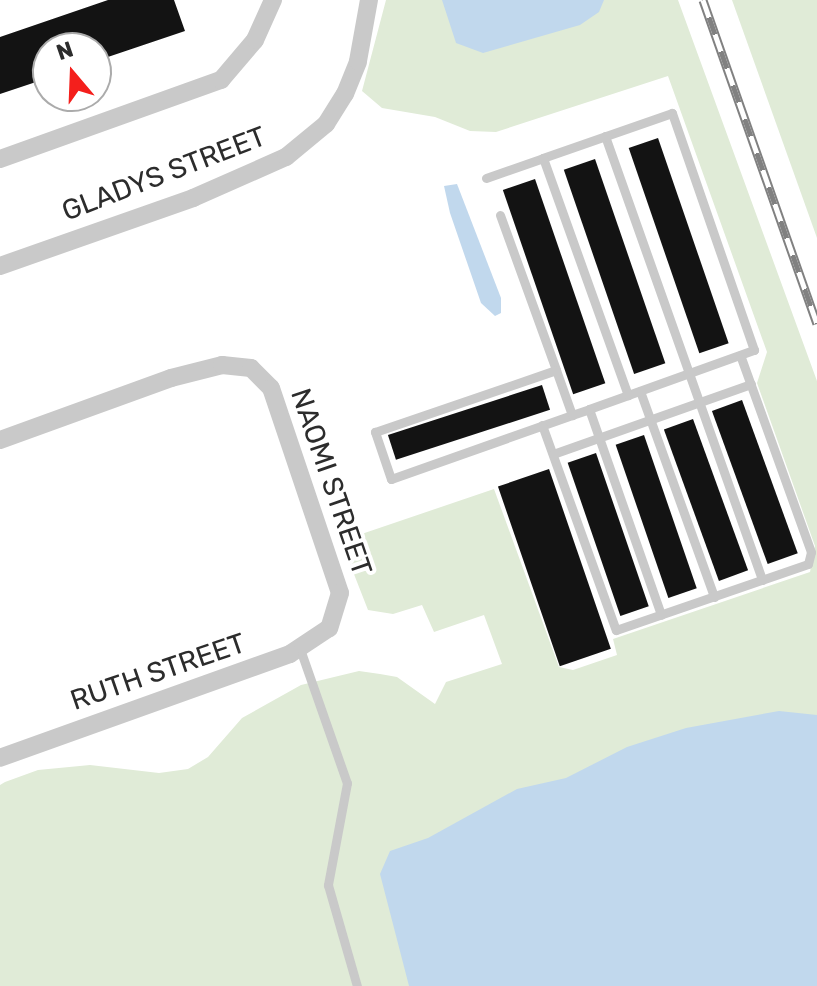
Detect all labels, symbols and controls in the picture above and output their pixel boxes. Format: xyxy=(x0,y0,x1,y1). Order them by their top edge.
north arrow xyxy=(32,32,112,112)
text: N xyxy=(53,35,77,66)
street label: GLADYS STREET xyxy=(57,120,271,228)
street label: NAOMI STREET xyxy=(283,384,379,580)
street label: RUTH STREET xyxy=(66,626,250,718)

